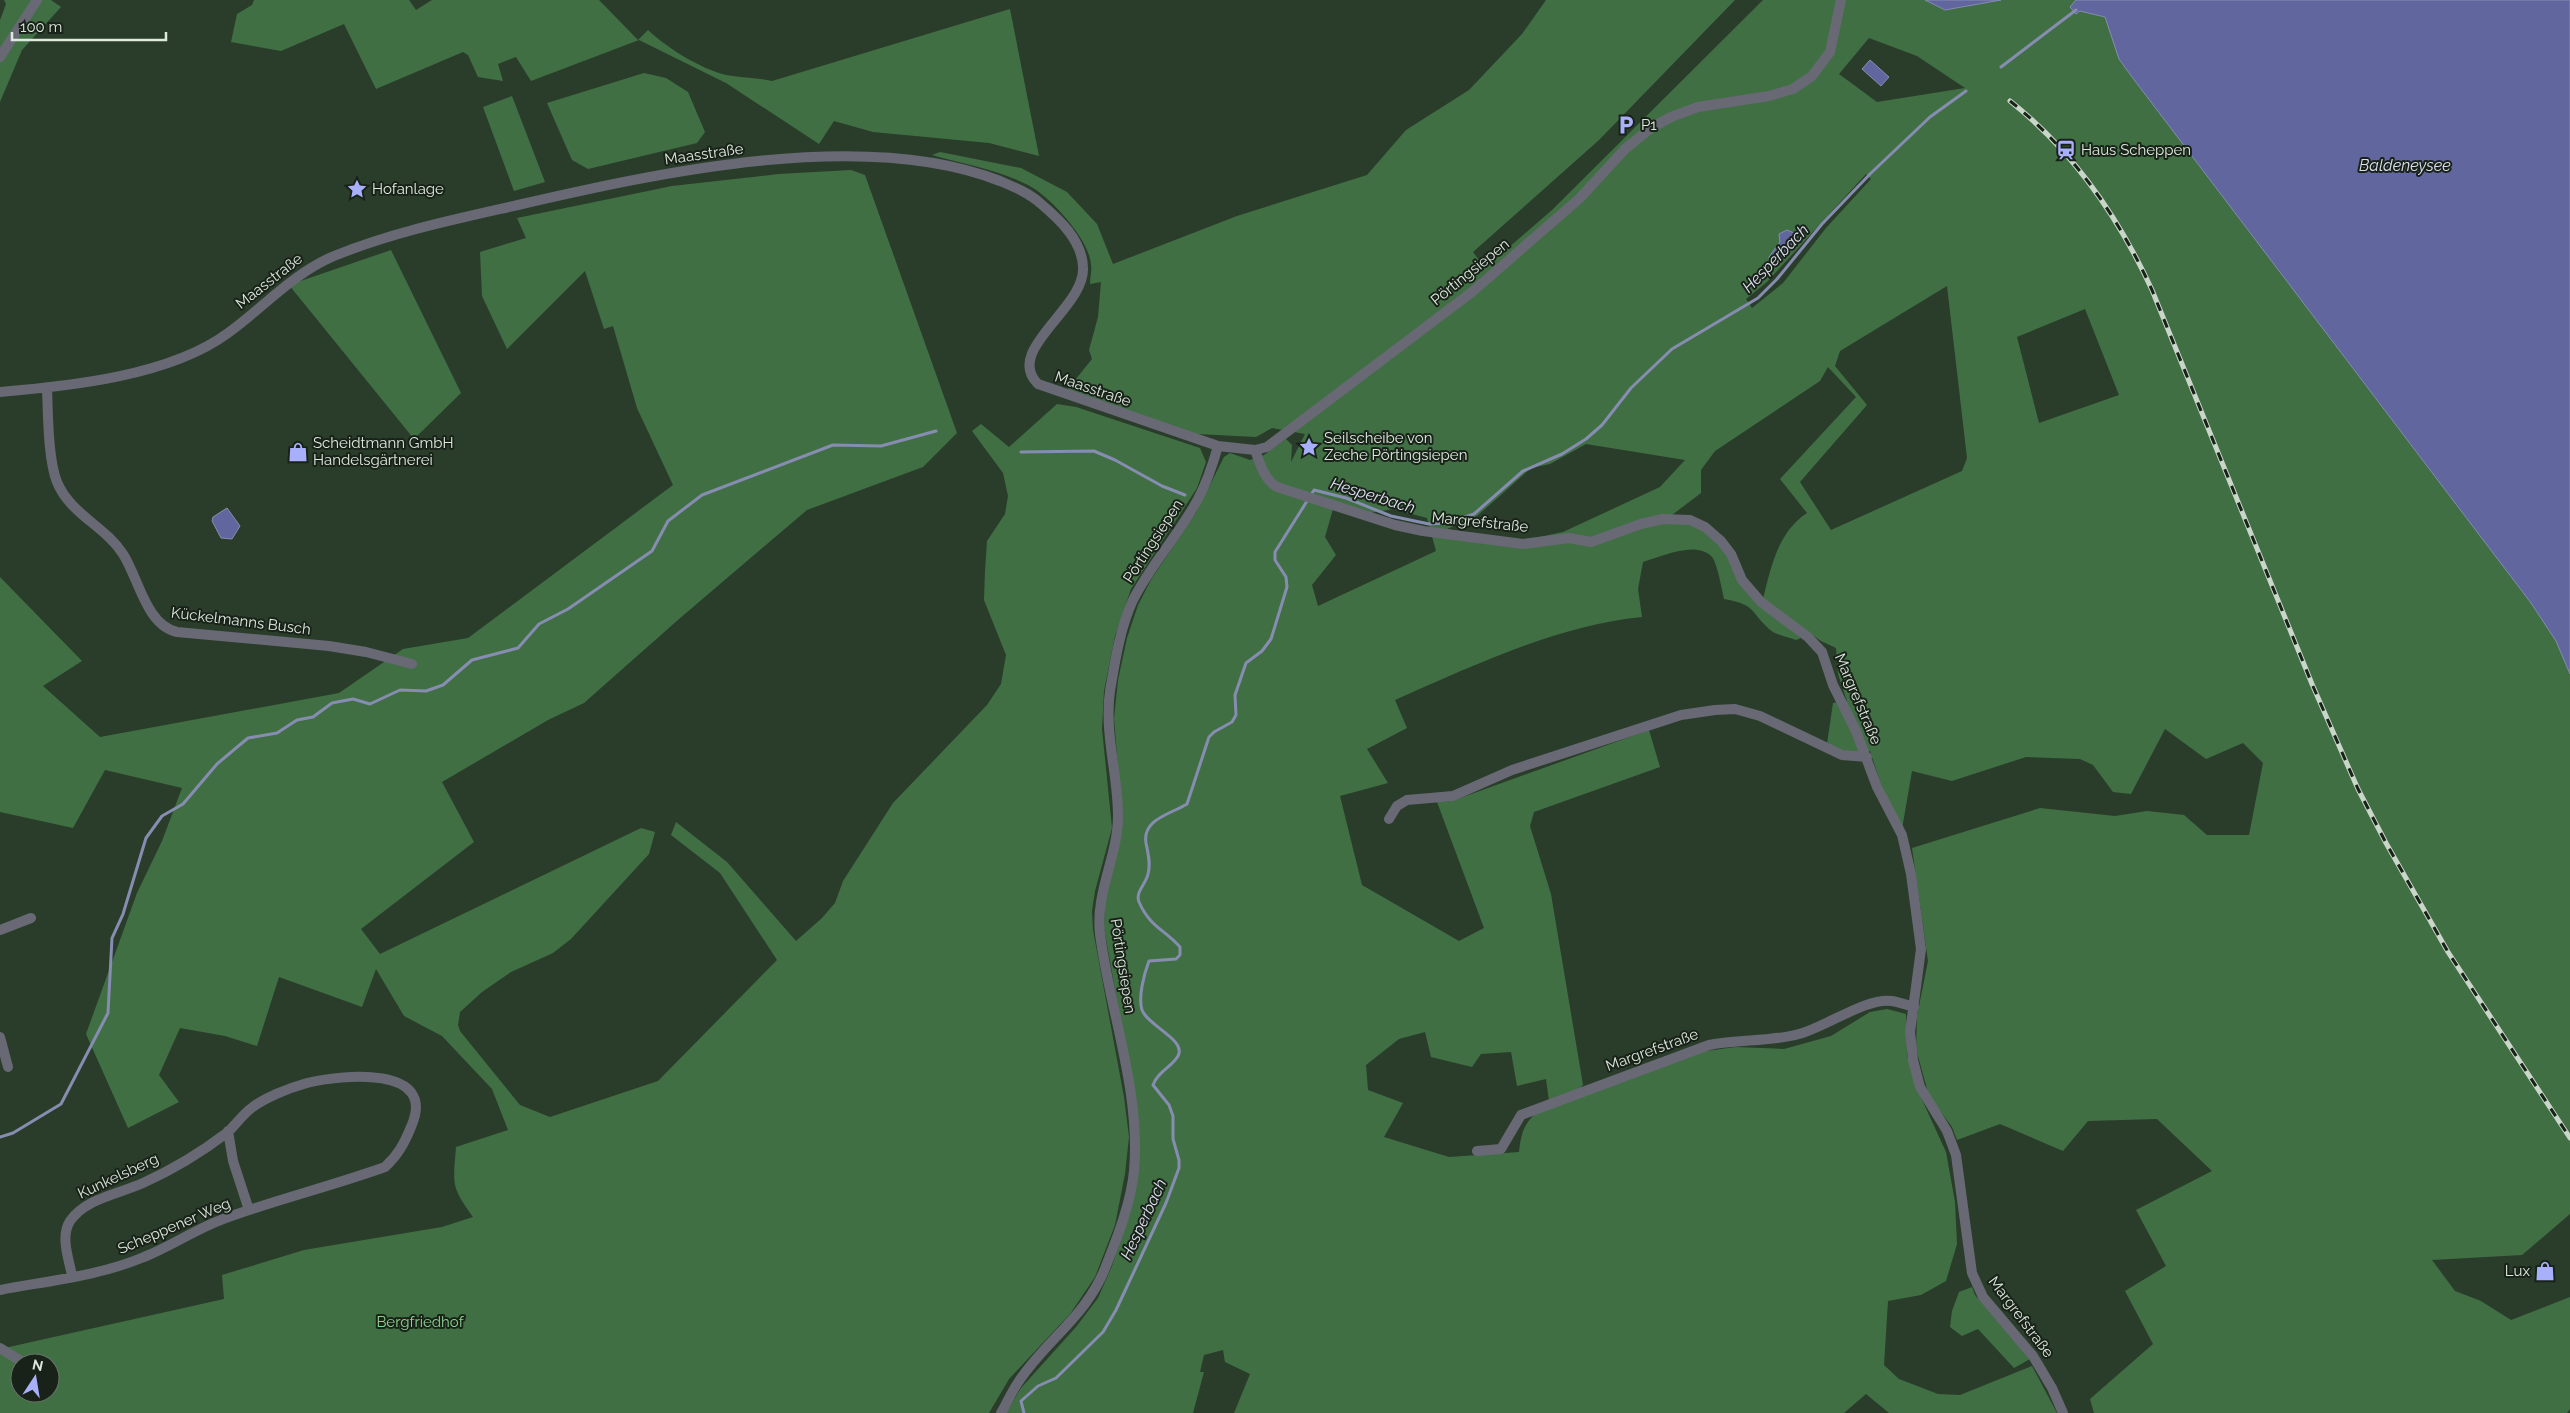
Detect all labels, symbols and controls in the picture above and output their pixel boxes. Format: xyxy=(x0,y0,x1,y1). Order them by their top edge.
scale bar xyxy=(12,10,166,42)
text: 100 m xyxy=(20,18,62,36)
parking icon: P1 xyxy=(1615,114,1637,136)
place label: P1 xyxy=(1641,116,1657,134)
station icon: Haus Scheppen xyxy=(2055,139,2077,161)
street label: Maasstraße xyxy=(663,140,745,168)
place label: Haus Scheppen xyxy=(2081,141,2191,159)
water label: Baldeneysee xyxy=(2359,156,2451,175)
place icon: Hofanlage xyxy=(346,178,368,200)
place label: Hofanlage xyxy=(372,180,444,198)
water label: Hesperbach xyxy=(1738,220,1813,296)
street label: Pörtingsiepen xyxy=(1427,235,1513,309)
street label: Maasstraße xyxy=(232,249,306,313)
street label: Maasstraße xyxy=(1053,368,1134,411)
place label: Seilscheibe von Zeche Pörtingsiepen xyxy=(1324,429,1467,464)
place label: Scheidtmann GmbH Handelsgärtnerei xyxy=(313,434,454,469)
place icon: Seilscheibe von Zeche Pörtingsiepen xyxy=(1298,436,1320,458)
shop icon: Scheidtmann GmbH Handelsgärtnerei xyxy=(287,441,309,463)
water label: Hesperbach xyxy=(1328,474,1417,517)
street label: Pörtingsiepen xyxy=(1119,496,1187,586)
street label: Margrefstraße xyxy=(1431,508,1529,536)
street label: Kückelmanns Busch xyxy=(170,603,312,639)
street label: Margrefstraße xyxy=(1831,651,1885,747)
street label: Pörtingsiepen xyxy=(1107,917,1139,1015)
street label: Margrefstraße xyxy=(1603,1025,1701,1075)
street label: Kunkelsberg xyxy=(75,1149,161,1203)
water label: Hesperbach xyxy=(1116,1176,1171,1263)
street label: Scheppener Weg xyxy=(115,1194,233,1258)
shop icon: Lux xyxy=(2534,1260,2556,1282)
place label: Lux xyxy=(2505,1262,2530,1280)
street label: Margrefstraße xyxy=(1985,1273,2057,1361)
park label: Bergfriedhof xyxy=(376,1313,465,1331)
north arrow xyxy=(10,1353,60,1403)
text: N xyxy=(31,1356,45,1374)

